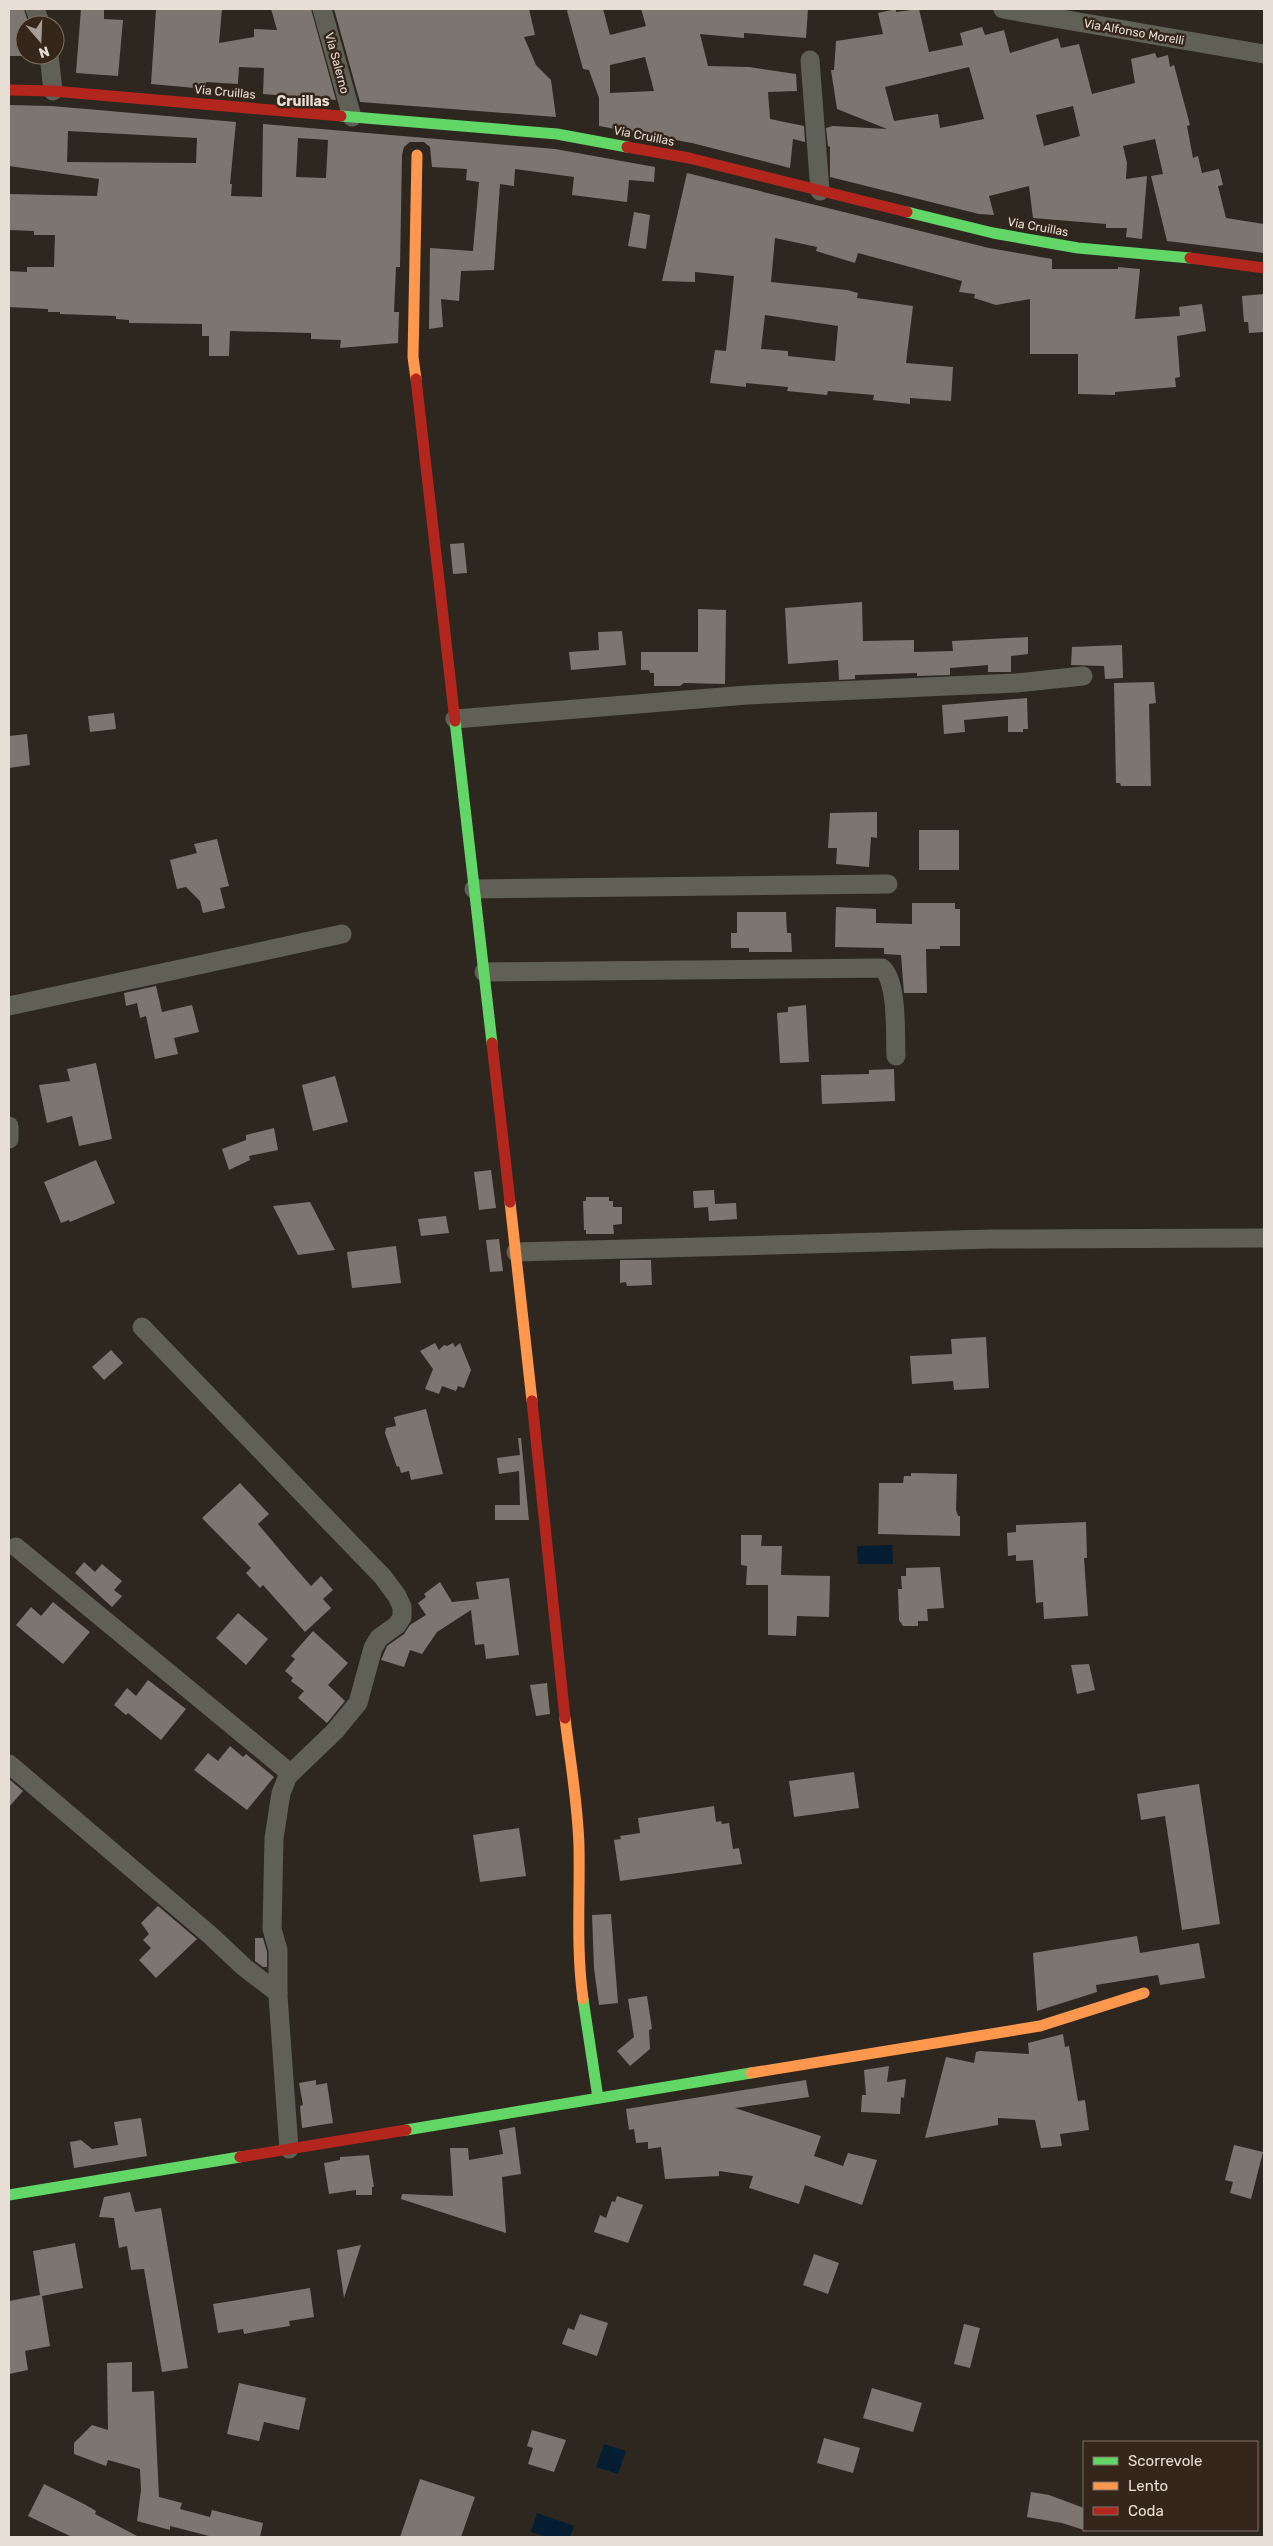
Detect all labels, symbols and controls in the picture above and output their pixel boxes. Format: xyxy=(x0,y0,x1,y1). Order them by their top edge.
north arrow xyxy=(15,15,65,65)
street label: Via Alfonso Morelli xyxy=(1083,16,1185,48)
street label: Via Salerno xyxy=(322,31,352,95)
text: N xyxy=(37,42,52,61)
street label: Via Cruillas xyxy=(194,82,256,102)
district label: Cruillas xyxy=(276,93,330,110)
street label: Via Cruillas xyxy=(612,123,676,149)
street label: Via Cruillas xyxy=(1006,215,1070,239)
legend xyxy=(1083,2441,1258,2531)
text: Scorrevole xyxy=(1128,2452,1202,2470)
text: Lento xyxy=(1128,2477,1168,2495)
text: Coda xyxy=(1128,2502,1164,2520)

